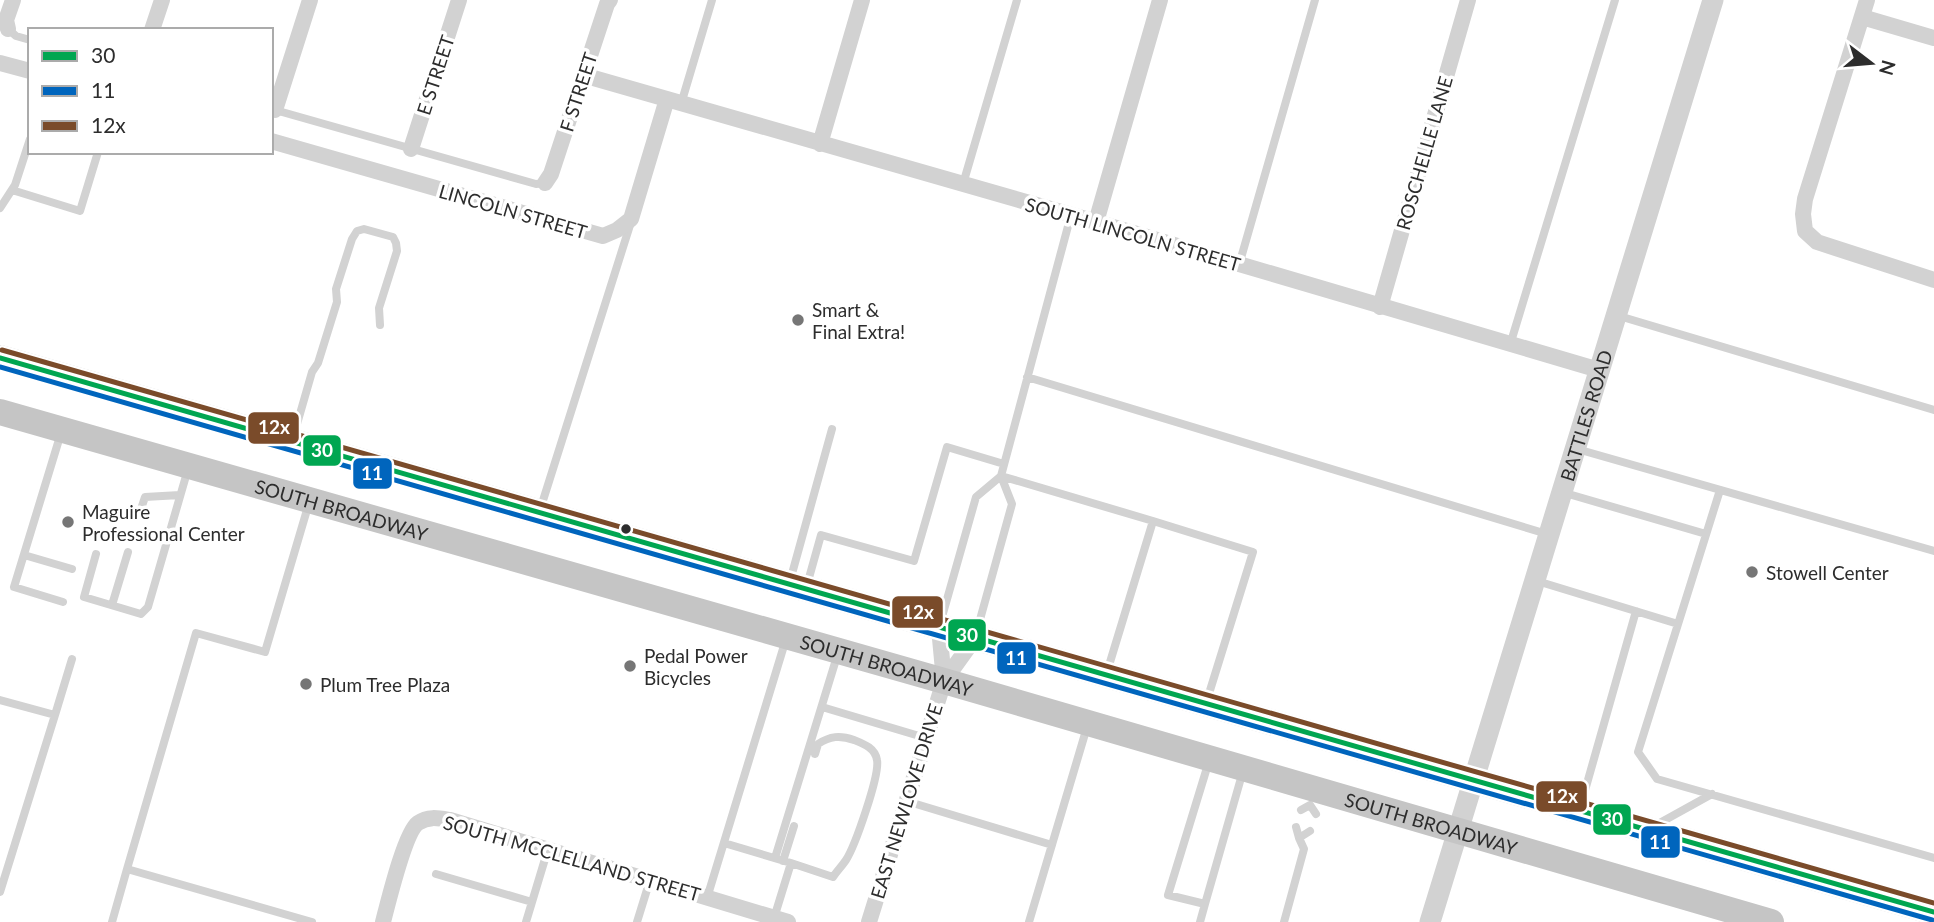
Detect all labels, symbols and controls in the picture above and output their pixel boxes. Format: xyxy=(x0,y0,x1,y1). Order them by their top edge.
legend xyxy=(28,28,273,154)
north arrow xyxy=(1836,28,1906,98)
street label: E STREET xyxy=(411,32,459,118)
text: 30 xyxy=(91,42,115,67)
street label: F STREET xyxy=(554,50,602,134)
text: N xyxy=(1875,58,1901,78)
street label: ROSCHELLE LANE xyxy=(1391,73,1457,233)
text: 11 xyxy=(91,77,115,102)
text: 12x xyxy=(91,112,126,137)
street label: LINCOLN STREET xyxy=(436,179,590,243)
street label: SOUTH LINCOLN STREET xyxy=(1023,192,1243,276)
place label: Smart & Final Extra! xyxy=(812,298,905,343)
marker: Smart & Final Extra! xyxy=(790,312,806,328)
street label: BATTLES ROAD xyxy=(1555,347,1616,484)
line badge: 12x xyxy=(247,411,300,445)
text: 12x xyxy=(258,415,290,438)
line badge: 30 xyxy=(302,434,342,467)
text: 30 xyxy=(311,438,333,461)
line badge: 11 xyxy=(352,457,393,490)
text: 11 xyxy=(361,461,383,484)
street label: SOUTH BROADWAY xyxy=(252,474,431,545)
place label: Maguire Professional Center xyxy=(82,500,245,545)
marker: Maguire Professional Center xyxy=(60,514,76,530)
unlabelled marker xyxy=(619,522,633,536)
place label: Stowell Center xyxy=(1766,561,1889,584)
marker: Stowell Center xyxy=(1744,564,1760,580)
line badge: 12x xyxy=(891,595,944,629)
text: 12x xyxy=(902,600,934,623)
line badge: 30 xyxy=(947,618,987,652)
text: 30 xyxy=(956,623,978,646)
street label: SOUTH BROADWAY xyxy=(798,629,976,700)
line badge: 11 xyxy=(996,641,1037,675)
place label: Pedal Power Bicycles xyxy=(644,644,748,689)
text: 11 xyxy=(1005,646,1027,669)
marker: Pedal Power Bicycles xyxy=(622,658,638,674)
place label: Plum Tree Plaza xyxy=(320,673,450,696)
marker: Plum Tree Plaza xyxy=(298,676,314,692)
street label: EAST NEWLOVE DRIVE xyxy=(865,701,947,901)
line badge: 12x xyxy=(1535,780,1588,813)
text: 12x xyxy=(1546,784,1578,807)
street label: SOUTH BROADWAY xyxy=(1342,787,1520,859)
line badge: 30 xyxy=(1592,803,1632,836)
text: 30 xyxy=(1601,807,1623,830)
street label: SOUTH MCCLELLAND STREET xyxy=(441,810,703,906)
line badge: 11 xyxy=(1640,825,1681,859)
text: 11 xyxy=(1649,830,1671,853)

